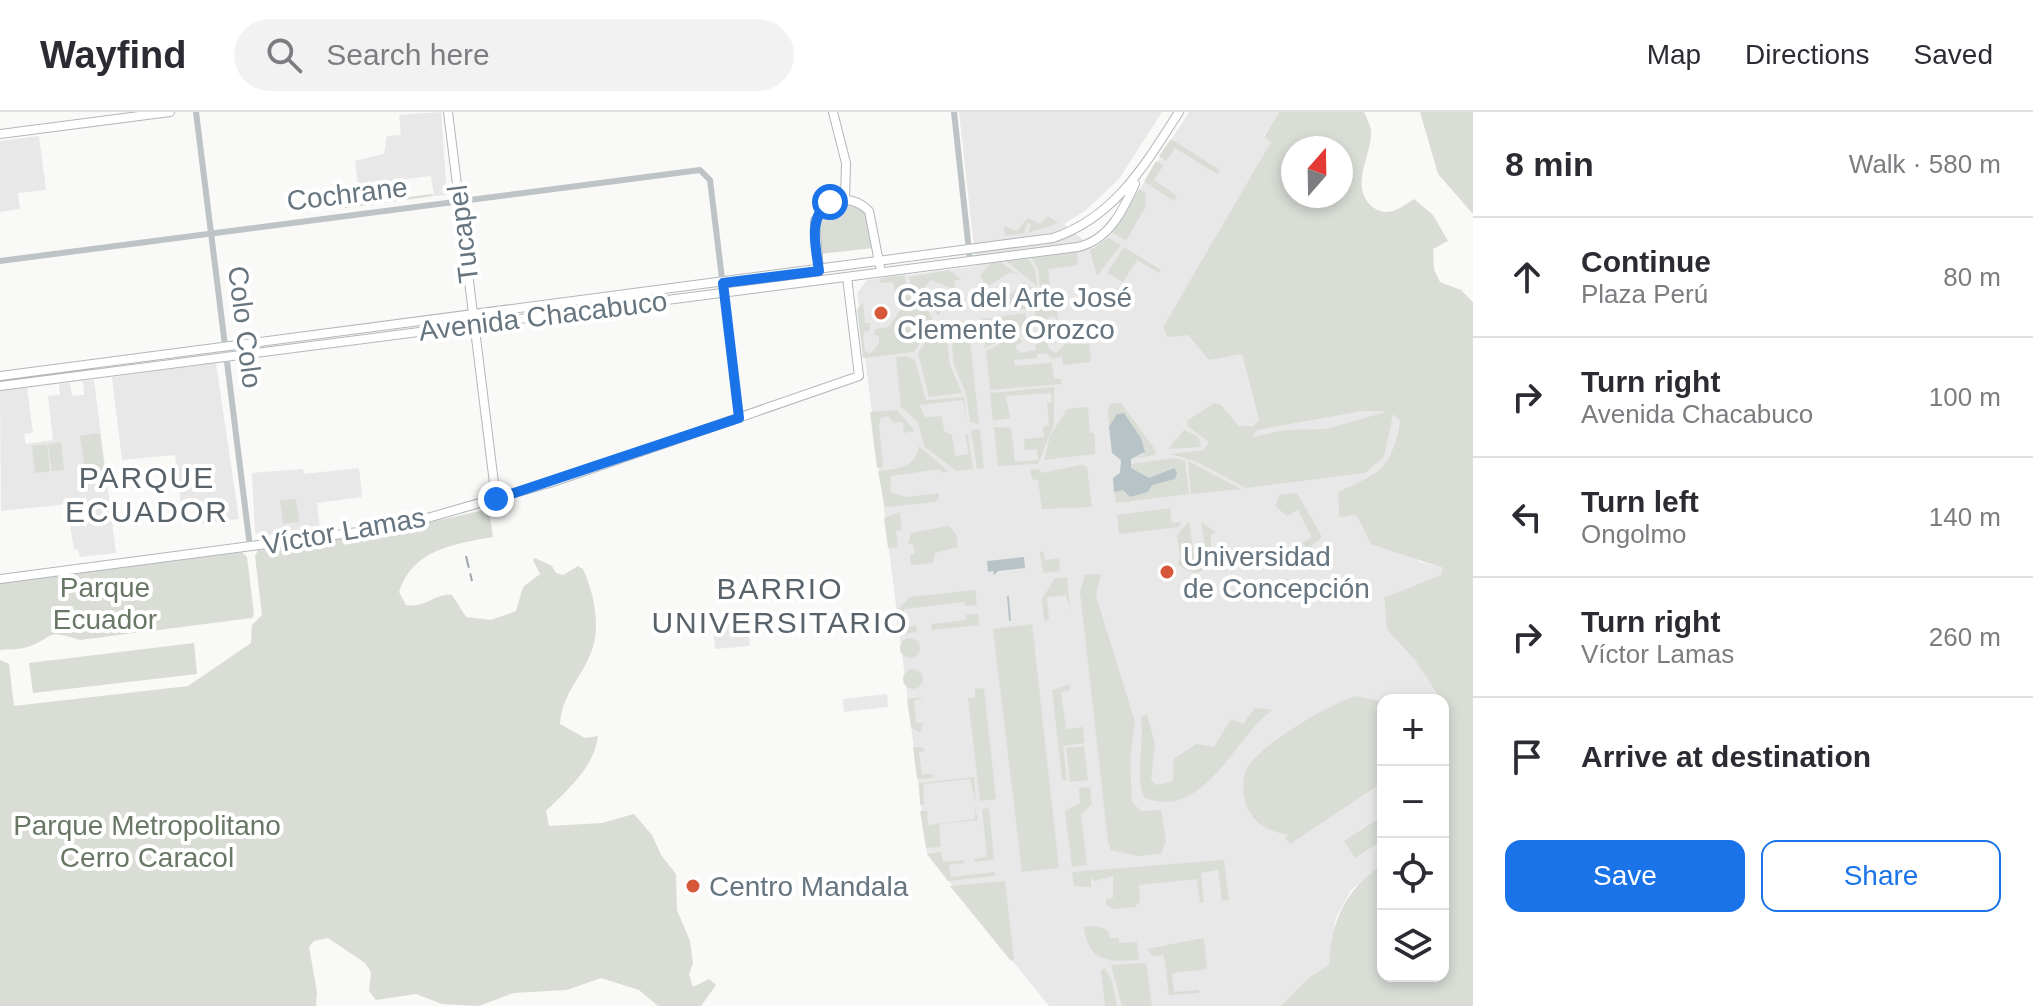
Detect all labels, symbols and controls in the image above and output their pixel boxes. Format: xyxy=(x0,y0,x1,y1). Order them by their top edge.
search box xyxy=(234,19,794,91)
icon: search xyxy=(262,33,306,77)
text: Wayfind xyxy=(40,34,186,76)
text: Search here xyxy=(326,38,490,71)
text: Map xyxy=(1647,39,1701,70)
text: Directions xyxy=(1745,39,1870,70)
text: Saved xyxy=(1914,39,1993,70)
north arrow xyxy=(1281,136,1353,208)
text: 8 min xyxy=(1505,145,1594,183)
text: Walk · 580 m xyxy=(1849,149,2001,179)
street label: Cochrane xyxy=(285,171,409,217)
street label: Tucapel xyxy=(442,183,484,285)
route start xyxy=(812,184,848,220)
text: Continue xyxy=(1581,245,1711,278)
icon: ahead xyxy=(1505,255,1549,299)
text: 80 m xyxy=(1943,262,2001,292)
street label: Colo Colo xyxy=(222,264,268,390)
text: Plaza Perú xyxy=(1581,279,1708,309)
place label: Casa del Arte José Clemente Orozco xyxy=(897,282,1132,345)
street label: Avenida Chacabuco xyxy=(417,285,669,347)
marker: Casa del Arte José Clemente Orozco xyxy=(872,304,890,322)
text: Turn right xyxy=(1581,365,1720,398)
icon: right xyxy=(1505,375,1549,419)
text: 100 m xyxy=(1929,382,2001,412)
text: Avenida Chacabuco xyxy=(1581,399,1813,429)
district label: PARQUE ECUADOR xyxy=(65,461,229,528)
route end xyxy=(478,481,514,517)
text: Turn left xyxy=(1581,485,1699,518)
icon: left xyxy=(1505,495,1549,539)
street label: Víctor Lamas xyxy=(260,501,428,561)
text: 140 m xyxy=(1929,502,2001,532)
text: Ongolmo xyxy=(1581,519,1687,549)
place label: Universidad de Concepción xyxy=(1183,541,1370,604)
marker: Universidad de Concepción xyxy=(1158,563,1176,581)
park label: Parque Ecuador xyxy=(53,572,157,635)
district label: BARRIO UNIVERSITARIO xyxy=(651,572,909,639)
text: Turn right xyxy=(1581,605,1720,638)
icon: right xyxy=(1505,615,1549,659)
text: 260 m xyxy=(1929,622,2001,652)
text: Víctor Lamas xyxy=(1581,639,1734,669)
map controls xyxy=(1377,694,1449,982)
button: + xyxy=(1377,694,1449,766)
icon: arrive xyxy=(1505,735,1549,779)
text: Arrive at destination xyxy=(1581,740,1871,773)
button: − xyxy=(1377,766,1449,838)
park label: Parque Metropolitano Cerro Caracol xyxy=(13,810,281,873)
button: locate xyxy=(1377,838,1449,910)
button: Save xyxy=(1505,840,1745,912)
button: Share xyxy=(1761,840,2001,912)
place label: Centro Mandala xyxy=(709,871,909,902)
marker: Centro Mandala xyxy=(684,877,702,895)
button: layers xyxy=(1377,910,1449,982)

